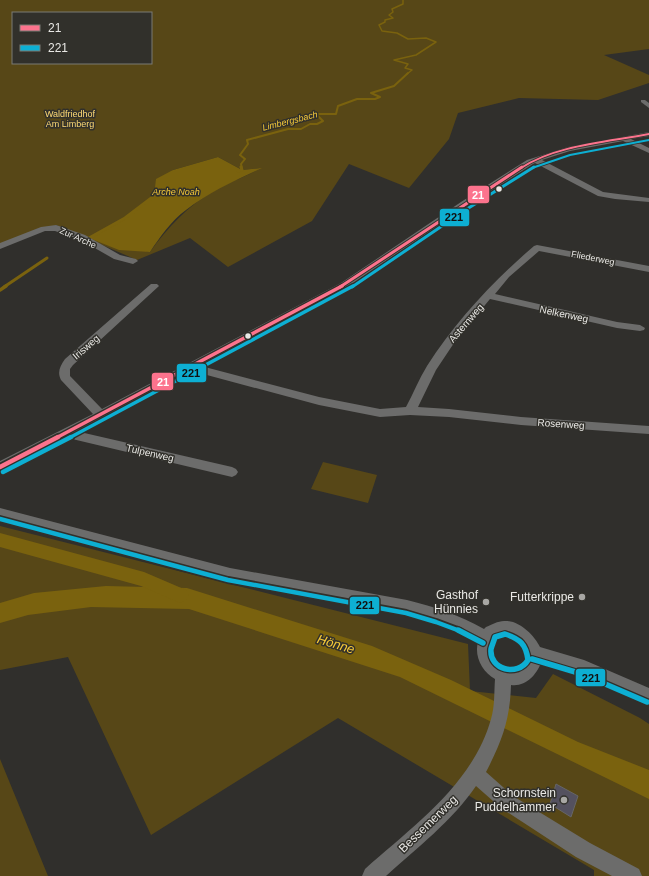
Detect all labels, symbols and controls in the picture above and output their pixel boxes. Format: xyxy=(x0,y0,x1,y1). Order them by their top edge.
legend xyxy=(12,12,152,64)
text: 21 xyxy=(48,21,62,35)
text: 221 xyxy=(48,41,68,55)
park label: Waldfriedhof Am Limberg xyxy=(45,109,96,129)
water label: Limbergsbach xyxy=(261,109,319,133)
unlabelled marker xyxy=(494,184,504,194)
line badge: 21 xyxy=(467,185,490,204)
water label: Arche Noah xyxy=(151,187,200,197)
text: 21 xyxy=(472,189,484,201)
line badge: 221 xyxy=(439,208,470,227)
text: 221 xyxy=(445,211,463,223)
street label: Zur Arche xyxy=(58,225,98,251)
street label: Fliederweg xyxy=(570,249,616,267)
street label: Asternweg xyxy=(446,302,486,344)
street label: Nelkenweg xyxy=(539,303,589,325)
unlabelled marker xyxy=(243,331,253,341)
street label: Irisweg xyxy=(70,332,102,362)
line badge: 221 xyxy=(176,363,207,383)
text: 221 xyxy=(182,367,200,379)
line badge: 21 xyxy=(151,372,174,391)
text: 21 xyxy=(157,376,169,388)
street label: Rosenweg xyxy=(537,417,585,431)
street label: Tulpenweg xyxy=(125,442,175,464)
place label: Gasthof Hünnies xyxy=(434,588,479,616)
place label: Futterkrippe xyxy=(510,590,574,604)
marker: Futterkrippe xyxy=(577,592,587,602)
line badge: 221 xyxy=(349,596,380,615)
marker: Gasthof Hünnies xyxy=(481,597,491,607)
text: 221 xyxy=(356,599,374,611)
water label: Hönne xyxy=(315,631,357,657)
line badge: 221 xyxy=(575,668,606,687)
text: 221 xyxy=(582,672,600,684)
place label: Schornstein Puddelhammer xyxy=(475,786,556,814)
street label: Bessemerweg xyxy=(396,793,460,855)
marker: Schornstein Puddelhammer xyxy=(559,795,569,805)

